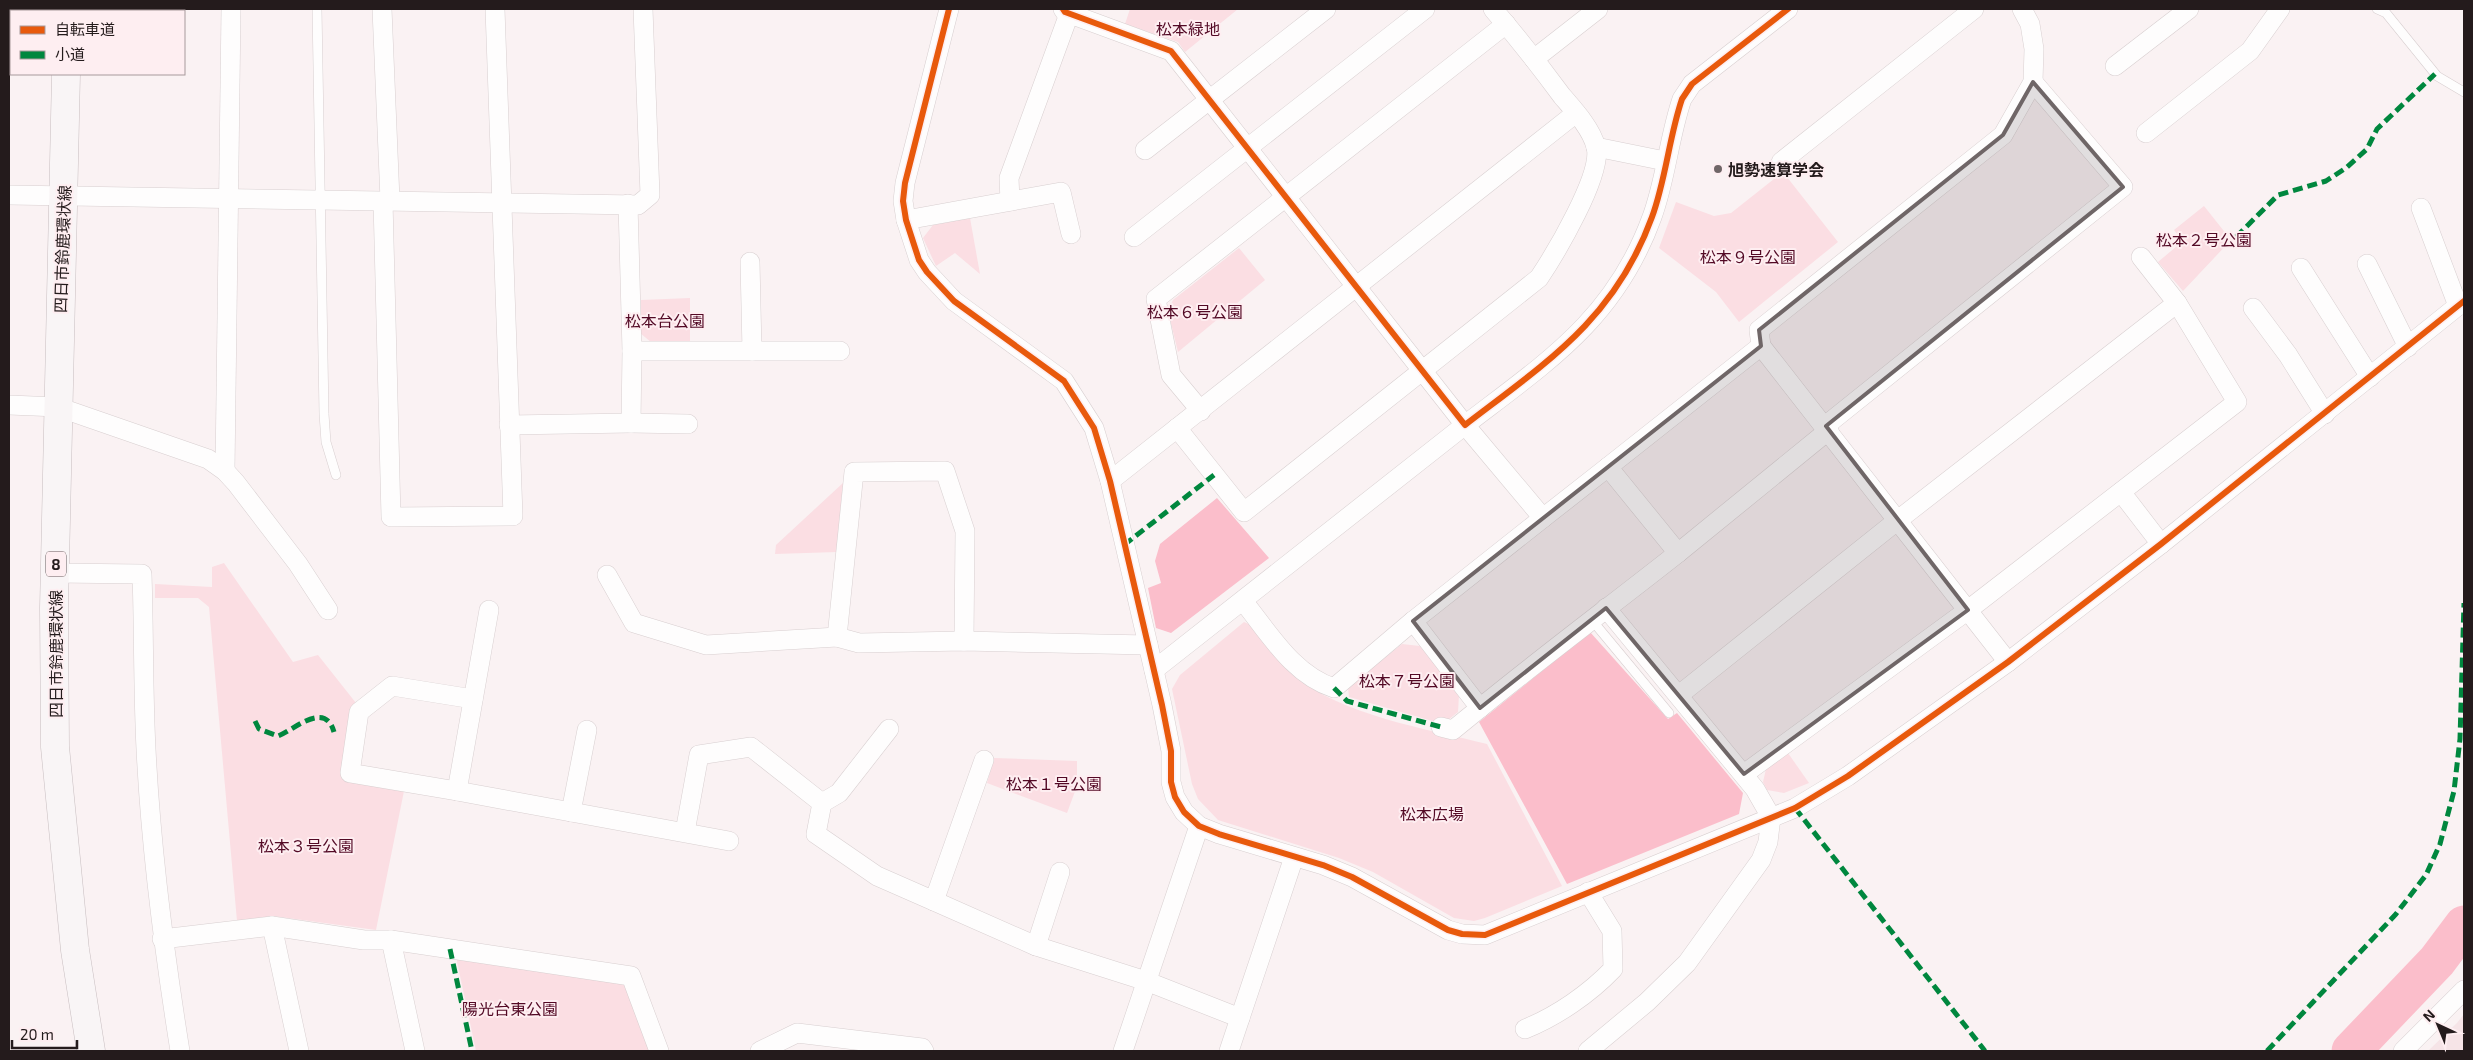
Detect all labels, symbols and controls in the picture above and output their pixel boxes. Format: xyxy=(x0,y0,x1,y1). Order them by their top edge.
legend xyxy=(10,10,185,75)
park label: 松本緑地 xyxy=(1156,19,1220,38)
text: 自転車道 xyxy=(55,20,115,38)
text: 小道 xyxy=(55,45,85,63)
place label: 旭勢速算学会 xyxy=(1728,160,1824,179)
marker: 旭勢速算学会 xyxy=(1712,163,1724,175)
street label: 四日市鈴鹿環状線 xyxy=(50,185,74,313)
park label: 松本２号公園 xyxy=(2156,230,2252,249)
park label: 松本９号公園 xyxy=(1700,247,1796,266)
park label: 松本６号公園 xyxy=(1147,302,1243,321)
park label: 松本台公園 xyxy=(625,311,705,330)
road number: 8 xyxy=(46,552,66,576)
street label: 四日市鈴鹿環状線 xyxy=(46,590,65,718)
park label: 松本７号公園 xyxy=(1359,671,1455,690)
park label: 松本１号公園 xyxy=(1006,774,1102,793)
park label: 松本広場 xyxy=(1400,804,1464,823)
park label: 松本３号公園 xyxy=(258,836,354,855)
park label: 陽光台東公園 xyxy=(462,999,558,1018)
north arrow xyxy=(2413,1000,2463,1050)
text: N xyxy=(2419,1006,2438,1025)
scale bar xyxy=(12,1018,78,1050)
text: 20 m xyxy=(20,1025,54,1043)

